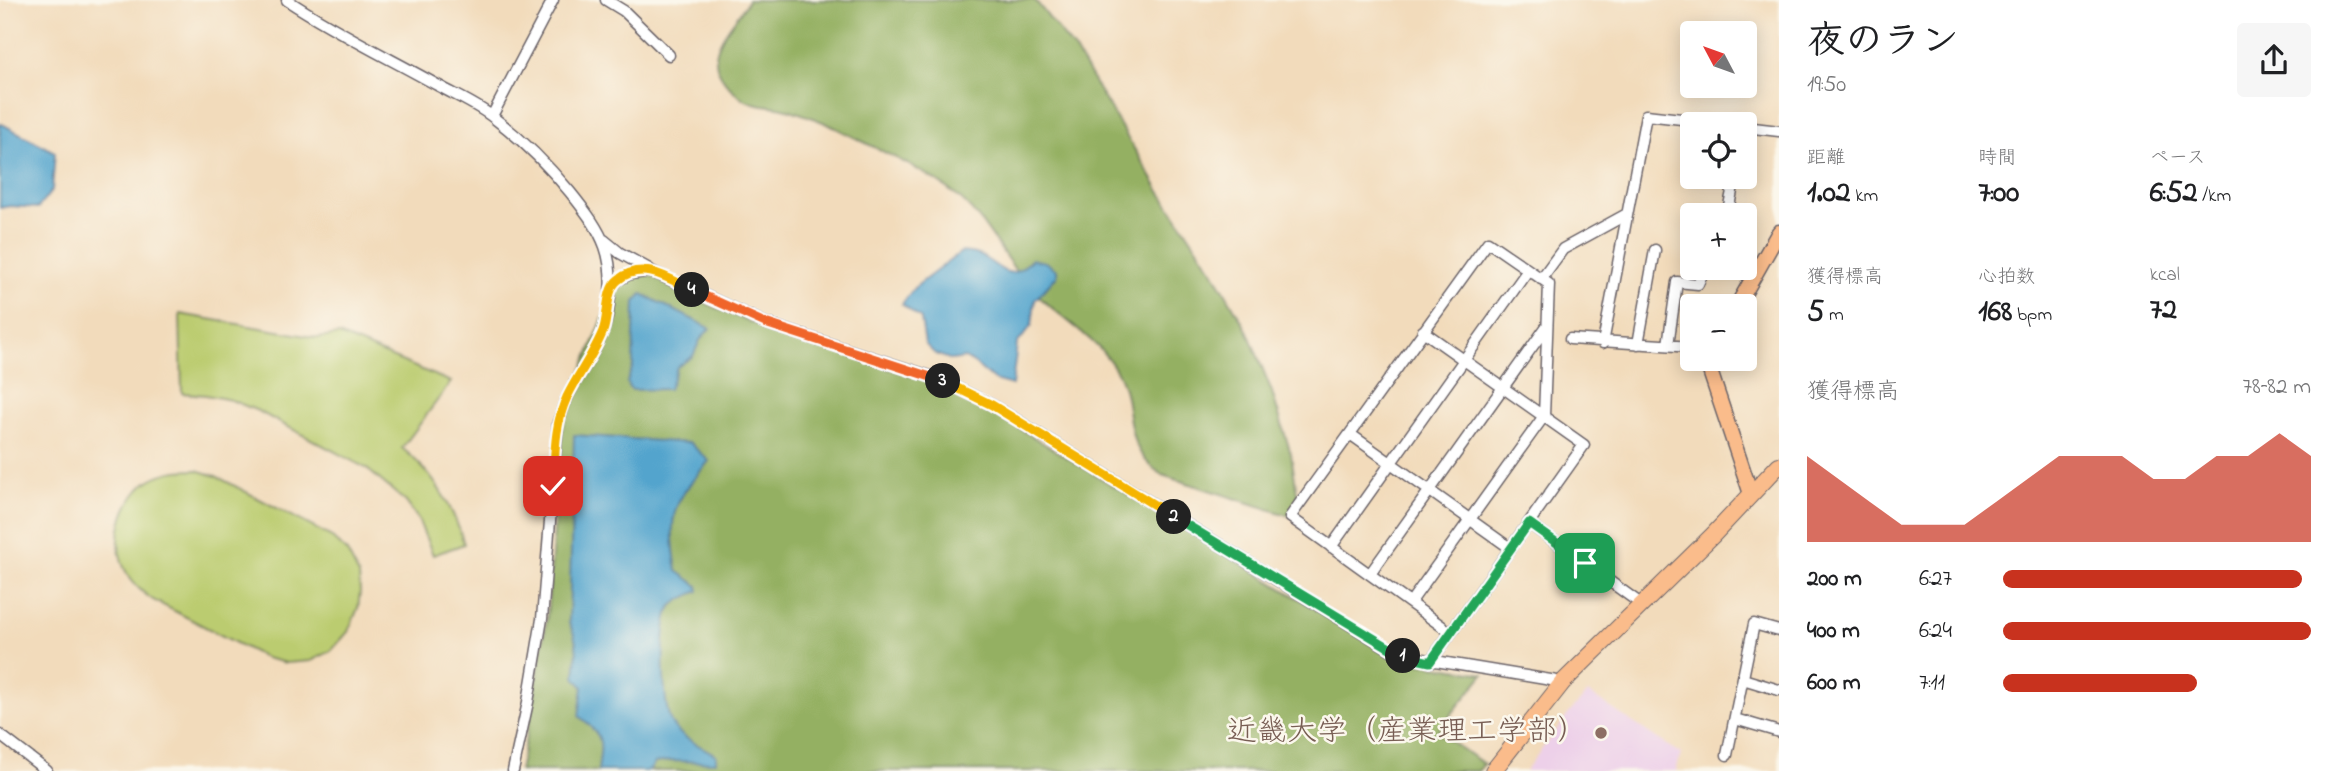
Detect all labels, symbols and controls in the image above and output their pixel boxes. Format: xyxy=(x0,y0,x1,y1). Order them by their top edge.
text: 夜のラン xyxy=(1807,15,1959,71)
north arrow xyxy=(1680,21,1757,98)
map controls xyxy=(1680,21,1757,371)
button: share xyxy=(2237,23,2311,97)
text: 19:50 xyxy=(1807,69,1846,102)
button: locate xyxy=(1680,112,1757,189)
text: 距離 xyxy=(1807,145,1845,172)
text: 時間 xyxy=(1978,145,2016,172)
text: ペース xyxy=(2150,145,2206,172)
text: 1.02 xyxy=(1807,172,1851,216)
text: 7:00 xyxy=(1978,172,2019,216)
text: 6:52 xyxy=(2150,172,2197,216)
text: km xyxy=(1851,183,1878,210)
text: /km xyxy=(2197,183,2231,210)
button: + xyxy=(1680,203,1757,280)
text: kcal xyxy=(2150,262,2180,289)
text: 獲得標高 xyxy=(1807,264,1883,291)
text: 心拍数 xyxy=(1978,264,2035,291)
pin: 4 xyxy=(674,272,710,308)
text: 4 xyxy=(688,276,695,303)
text: 72 xyxy=(2150,289,2177,333)
text: 5 xyxy=(1807,291,1824,335)
text: 168 xyxy=(1978,291,2012,335)
button: − xyxy=(1680,294,1757,371)
text: m xyxy=(1824,302,1844,329)
text: bpm xyxy=(2012,302,2052,329)
pin: 3 xyxy=(926,364,960,398)
text: 3 xyxy=(939,367,946,394)
text: 78–82 m xyxy=(2243,371,2311,404)
text: 獲得標高 xyxy=(1807,376,1899,409)
pin xyxy=(523,456,583,516)
icon: check xyxy=(534,467,572,505)
pin: 2 xyxy=(1156,500,1192,534)
text: 2 xyxy=(1169,503,1178,530)
pin xyxy=(1555,533,1615,593)
icon: arrive xyxy=(1566,544,1604,582)
text: 200 m xyxy=(1807,563,1862,596)
text: 6:27 xyxy=(1919,563,1952,596)
text: 400 m xyxy=(1807,615,1860,648)
text: 6:24 xyxy=(1919,615,1952,648)
pin: 1 xyxy=(1386,638,1420,674)
text: 1 xyxy=(1399,642,1406,669)
text: 600 m xyxy=(1807,667,1861,700)
text: 7:11 xyxy=(1919,667,1945,700)
place label: 近畿大学（産業理工学部） xyxy=(1227,711,1587,755)
marker: 近畿大学（産業理工学部） xyxy=(1593,725,1609,741)

